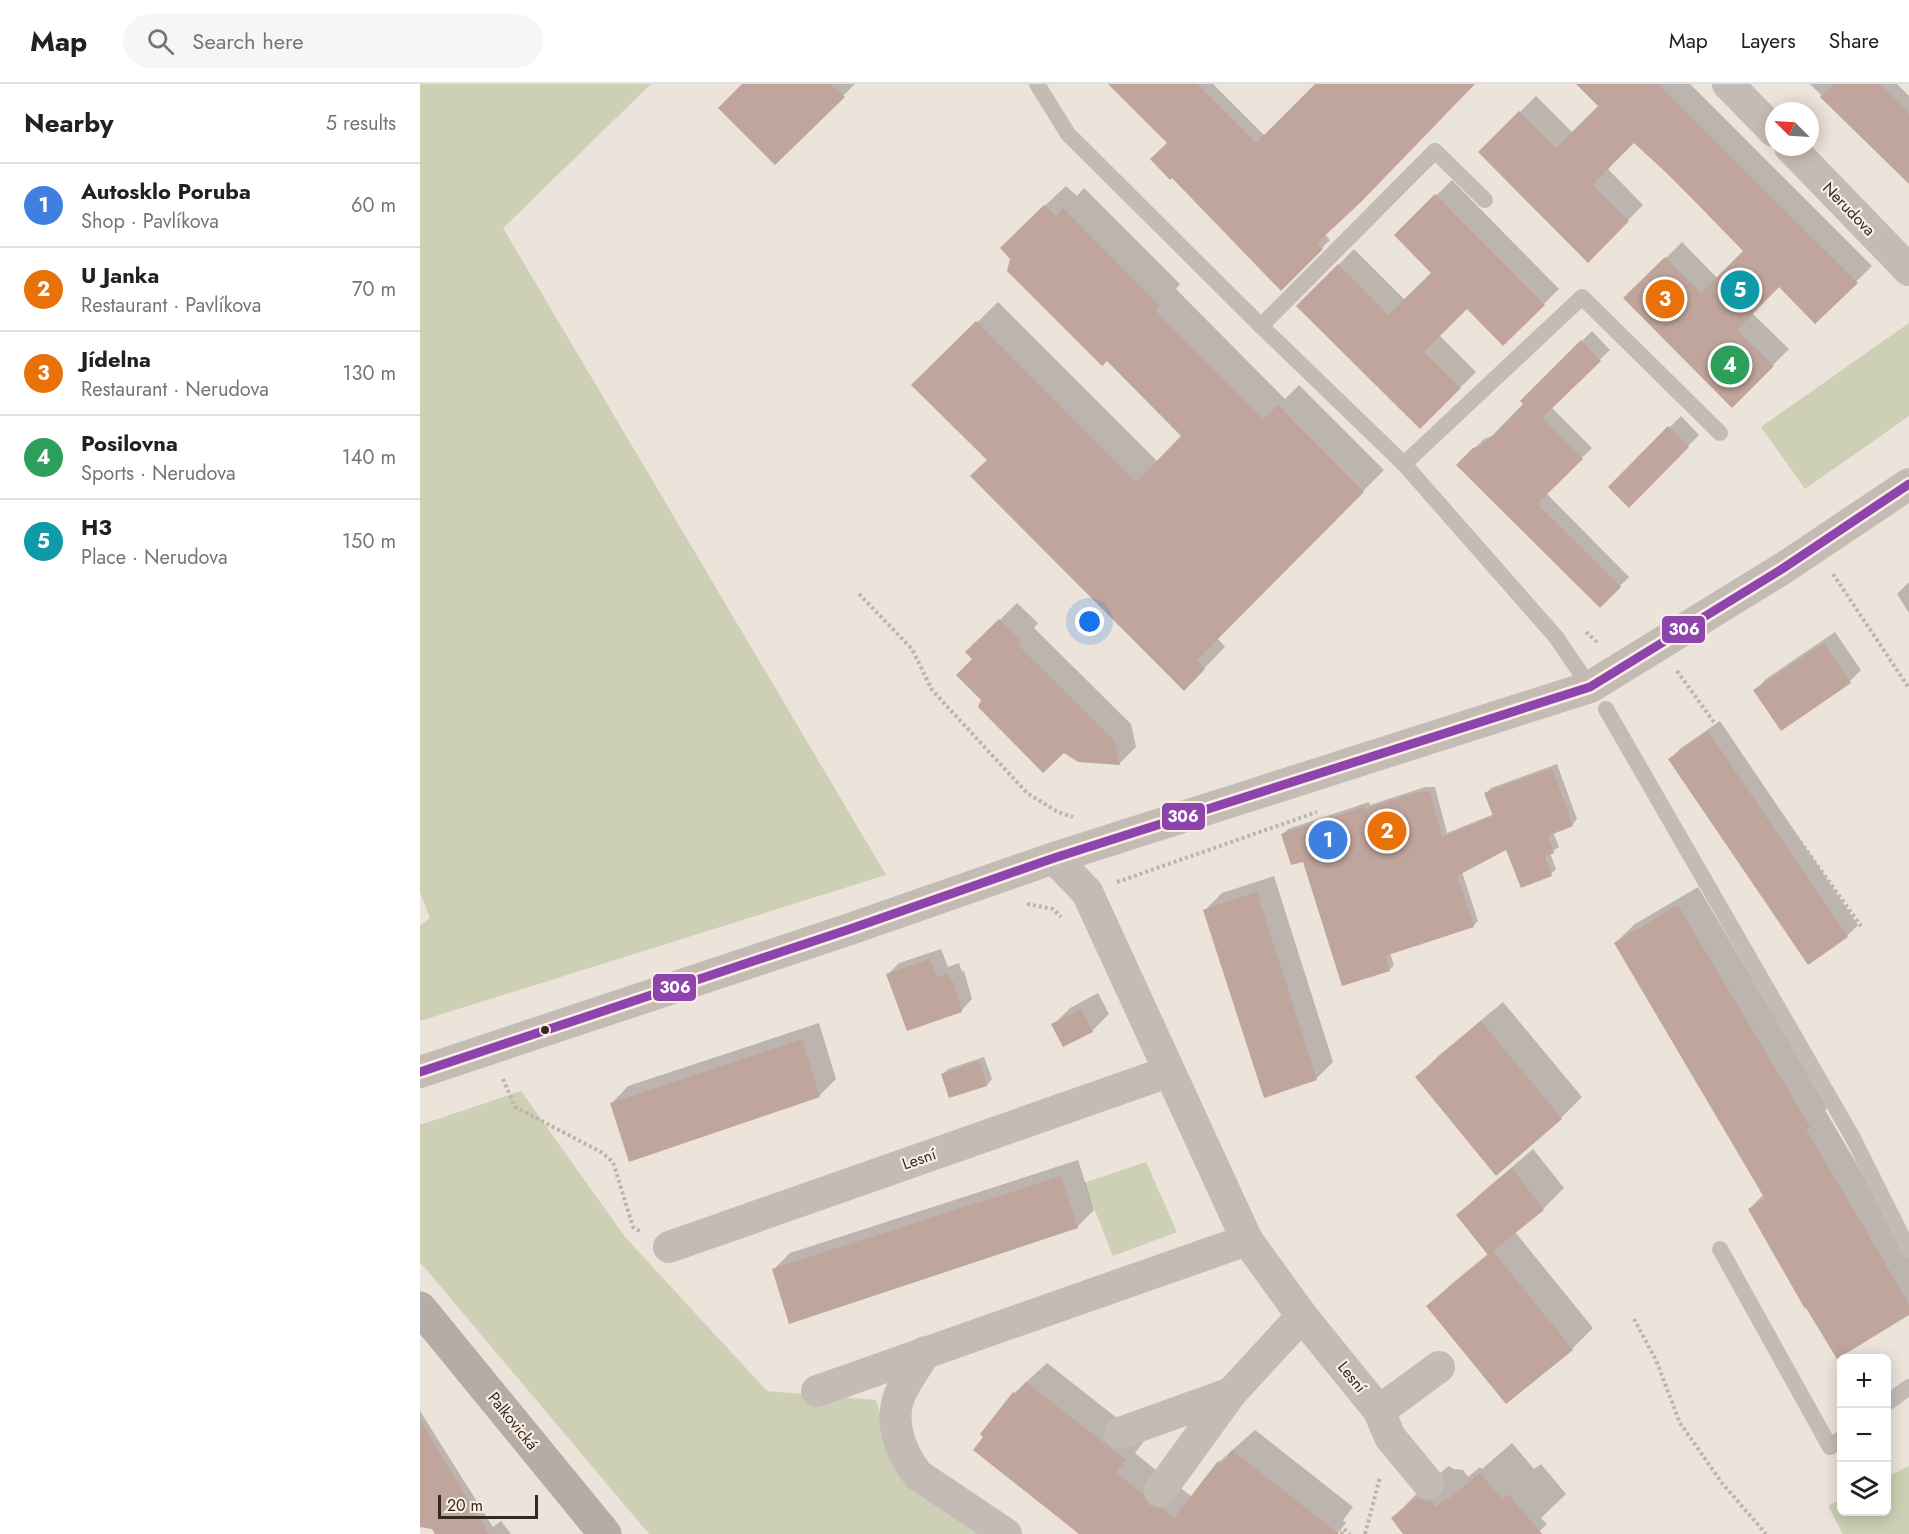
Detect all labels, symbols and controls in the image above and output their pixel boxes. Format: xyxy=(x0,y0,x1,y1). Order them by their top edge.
search box xyxy=(123,14,543,68)
text: Map xyxy=(30,21,87,62)
icon: search xyxy=(144,25,177,58)
text: Search here xyxy=(192,25,304,57)
text: Map xyxy=(1669,26,1708,56)
text: Layers xyxy=(1741,26,1796,56)
text: Share xyxy=(1829,26,1879,56)
north arrow xyxy=(1765,102,1819,156)
text: Nearby xyxy=(24,104,113,142)
text: 5 results xyxy=(326,109,396,138)
text: Autosklo Poruba xyxy=(81,175,251,207)
street label: Nerudova xyxy=(1817,177,1881,241)
text: 1 xyxy=(38,191,49,220)
text: 60 m xyxy=(351,191,396,220)
text: Shop · Pavlíkova xyxy=(81,207,219,236)
text: U Janka xyxy=(81,259,159,291)
pin: 5 xyxy=(1720,268,1760,312)
text: 2 xyxy=(37,275,50,304)
text: 70 m xyxy=(352,275,396,304)
pin: 3 xyxy=(1646,276,1684,322)
text: Restaurant · Pavlíkova xyxy=(81,291,261,320)
pin: 4 xyxy=(1710,342,1750,388)
text: Jídelna xyxy=(81,343,151,375)
text: 3 xyxy=(37,359,50,388)
text: 130 m xyxy=(342,359,396,388)
text: Restaurant · Nerudova xyxy=(81,375,269,404)
text: Posilovna xyxy=(81,427,178,459)
text: 4 xyxy=(37,443,50,472)
text: 140 m xyxy=(342,443,396,472)
text: Sports · Nerudova xyxy=(81,459,236,488)
text: H3 xyxy=(81,511,112,543)
text: 5 xyxy=(37,527,50,556)
text: 150 m xyxy=(342,527,396,556)
text: Place · Nerudova xyxy=(81,543,228,572)
your location xyxy=(1075,607,1104,636)
line badge: 306 xyxy=(1661,615,1706,644)
text: 306 xyxy=(1668,618,1700,641)
line badge: 306 xyxy=(1161,802,1206,831)
text: 306 xyxy=(1167,805,1199,828)
pin: 2 xyxy=(1368,808,1406,854)
pin: 1 xyxy=(1308,818,1348,862)
line badge: 306 xyxy=(652,973,697,1002)
text: 306 xyxy=(659,976,691,999)
unlabelled marker xyxy=(539,1024,551,1036)
street label: Lesní xyxy=(899,1142,940,1175)
map controls xyxy=(1837,1354,1891,1516)
button: + xyxy=(1837,1354,1891,1408)
street label: Lesní xyxy=(1332,1356,1372,1398)
street label: Palkovická xyxy=(482,1387,544,1455)
button: − xyxy=(1837,1408,1891,1462)
button: layers xyxy=(1837,1462,1891,1516)
scale bar xyxy=(438,1492,538,1520)
text: 20 m xyxy=(447,1494,483,1517)

